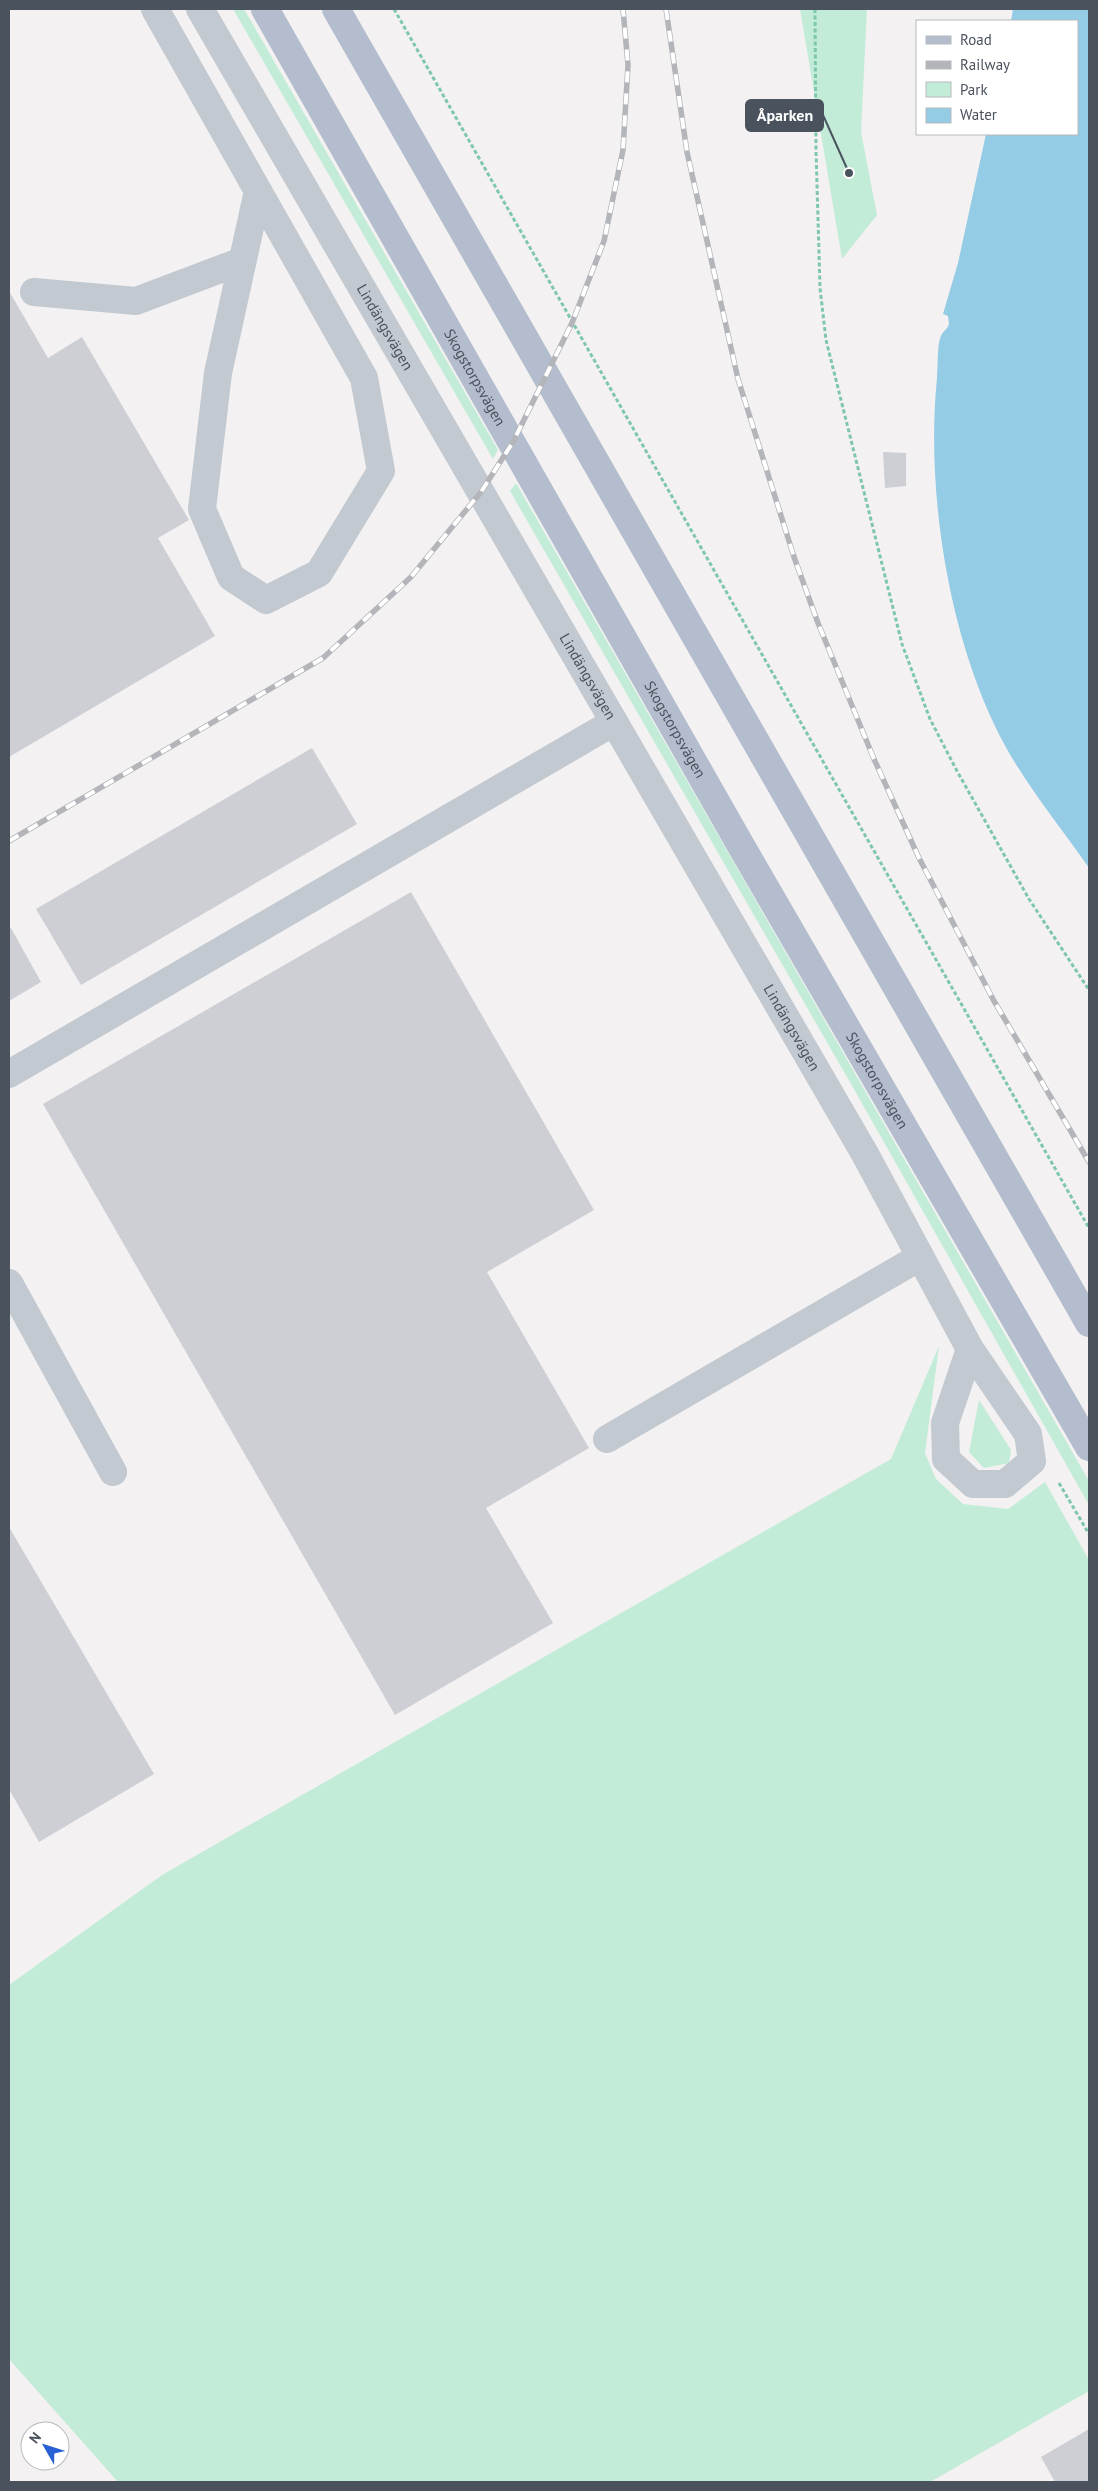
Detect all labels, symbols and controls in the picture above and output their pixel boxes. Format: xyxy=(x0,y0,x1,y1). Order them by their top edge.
legend xyxy=(916,20,1078,135)
text: Road xyxy=(960,30,992,49)
text: Railway xyxy=(960,55,1010,74)
text: Park xyxy=(960,80,988,99)
callout: Åparken xyxy=(746,100,823,131)
text: Åparken xyxy=(757,105,813,125)
text: Water xyxy=(960,105,997,124)
street label: Lindängsvägen xyxy=(353,280,418,374)
street label: Skogstorpsvägen xyxy=(440,325,510,429)
street label: Lindängsvägen xyxy=(556,630,621,723)
street label: Skogstorpsvägen xyxy=(640,677,710,781)
street label: Lindängsvägen xyxy=(760,981,825,1074)
street label: Skogstorpsvägen xyxy=(842,1029,913,1132)
north arrow xyxy=(20,2421,70,2471)
text: N xyxy=(25,2429,45,2447)

